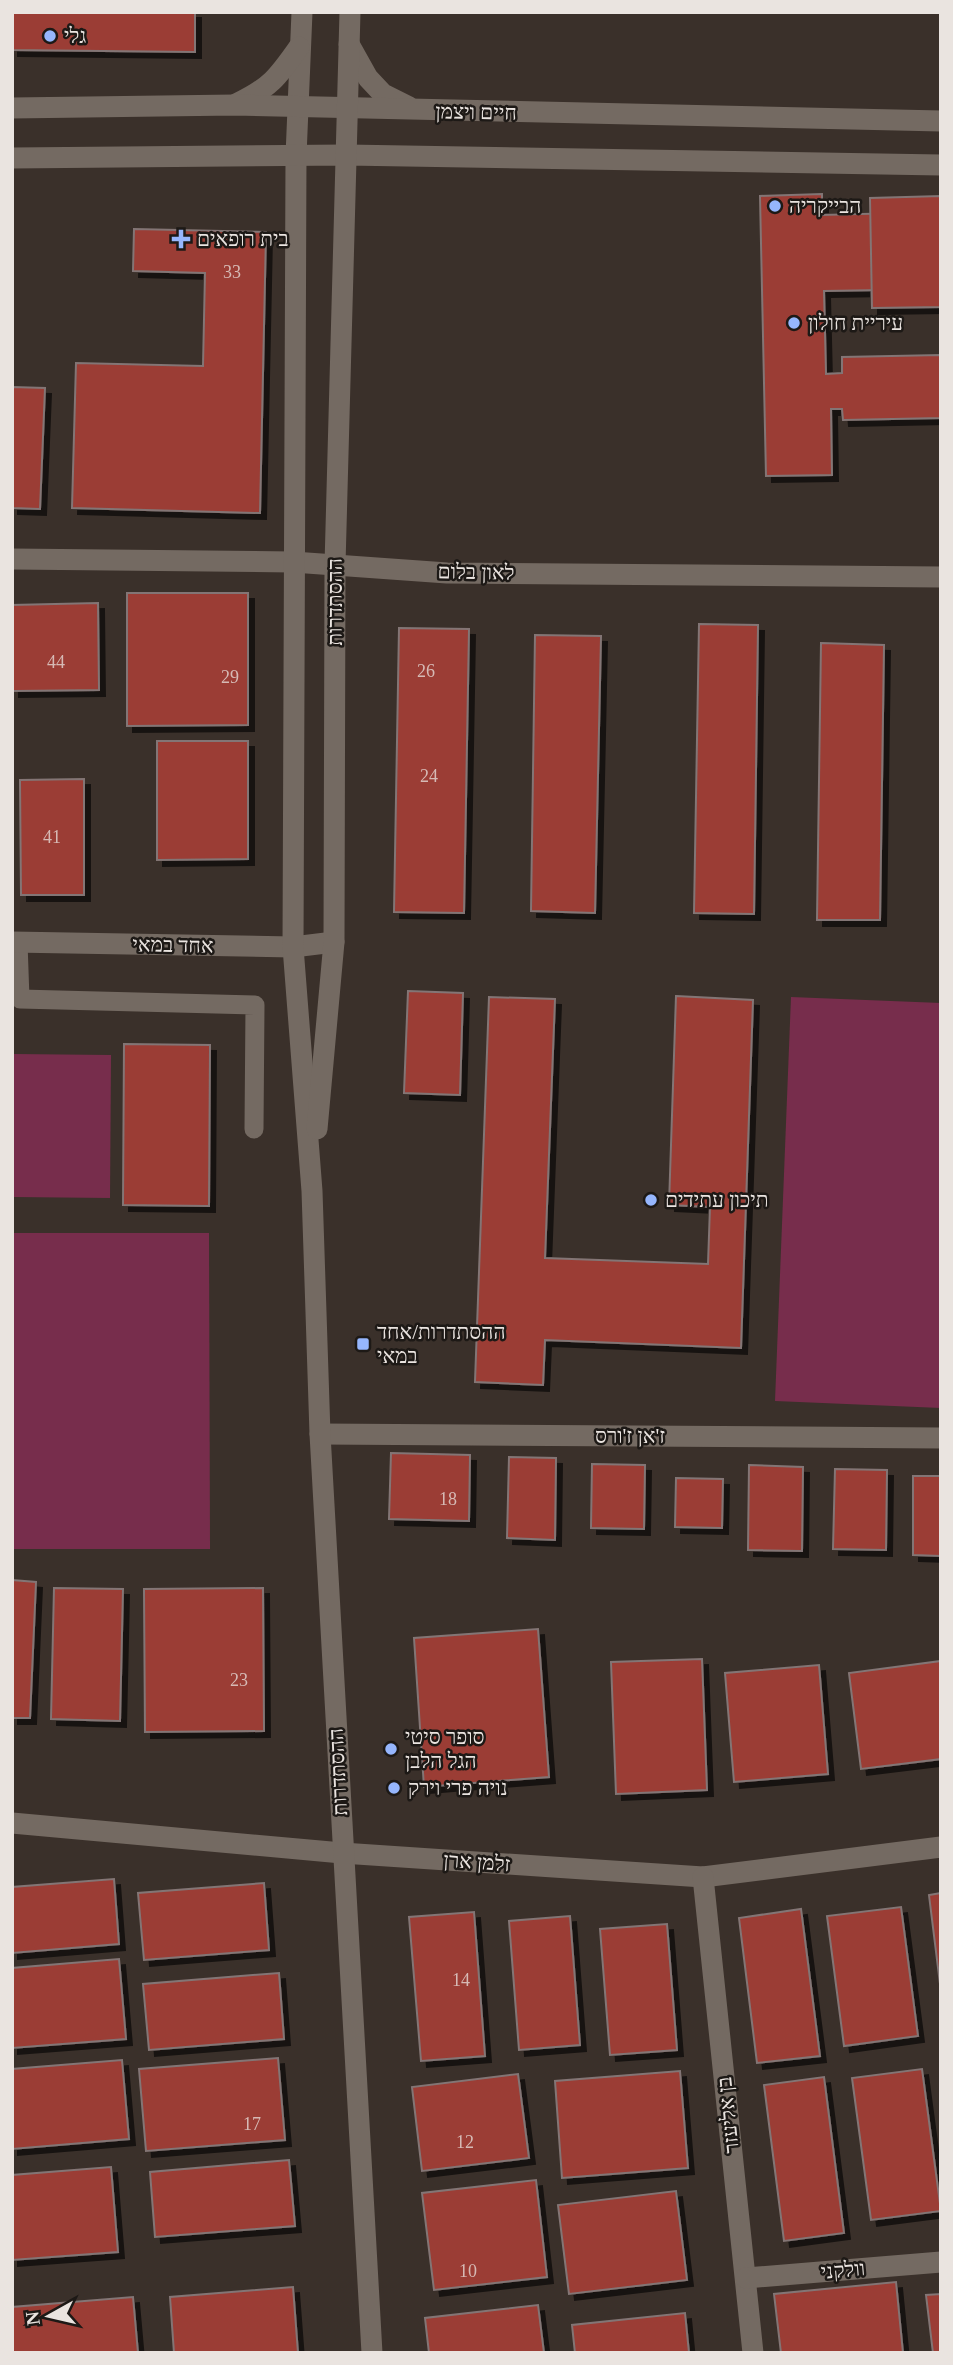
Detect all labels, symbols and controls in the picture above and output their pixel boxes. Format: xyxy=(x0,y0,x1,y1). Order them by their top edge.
place label: גלי xyxy=(64,24,86,48)
marker: גלי xyxy=(42,28,58,44)
street label: חיים ויצמן xyxy=(435,99,517,125)
place label: הבייקריה xyxy=(789,194,861,218)
marker: הבייקריה xyxy=(767,198,783,214)
place label: בית רופאים xyxy=(197,227,289,251)
marker: בית רופאים xyxy=(171,229,191,249)
house number: 33 xyxy=(223,262,241,282)
place label: עיריית חולון xyxy=(808,311,903,335)
marker: עיריית חולון xyxy=(786,315,802,331)
street label: ההסתדרות xyxy=(323,558,347,646)
street label: לאון בלום xyxy=(437,559,515,585)
house number: 44 xyxy=(47,652,65,672)
house number: 26 xyxy=(417,661,435,681)
house number: 29 xyxy=(221,667,239,687)
house number: 24 xyxy=(420,766,438,786)
house number: 41 xyxy=(43,827,61,847)
street label: אחד במאי xyxy=(132,932,214,958)
place label: תיכון עתידים xyxy=(665,1188,768,1212)
marker: תיכון עתידים xyxy=(643,1192,659,1208)
place label: ההסתדרות/אחד במאי xyxy=(377,1320,505,1368)
marker: ההסתדרות/אחד במאי xyxy=(355,1336,371,1352)
street label: ז'אן ז'ורס xyxy=(595,1424,665,1448)
house number: 18 xyxy=(439,1489,457,1509)
house number: 23 xyxy=(230,1670,248,1690)
place label: סופר סיטי הגל הלבן xyxy=(405,1725,485,1773)
street label: ההסתדרות xyxy=(324,1728,352,1816)
marker: סופר סיטי הגל הלבן xyxy=(383,1741,399,1757)
place label: נויה פרי וירק xyxy=(408,1776,508,1800)
marker: נויה פרי וירק xyxy=(386,1780,402,1796)
street label: זלמן ארן xyxy=(443,1848,511,1876)
house number: 14 xyxy=(452,1970,470,1990)
street label: בן אליעזר xyxy=(712,2076,744,2154)
house number: 17 xyxy=(243,2114,261,2134)
house number: 12 xyxy=(456,2132,474,2152)
street label: וולקני xyxy=(820,2256,866,2284)
house number: 10 xyxy=(459,2261,477,2281)
north arrow xyxy=(14,2281,84,2351)
text: N xyxy=(21,2310,44,2327)

